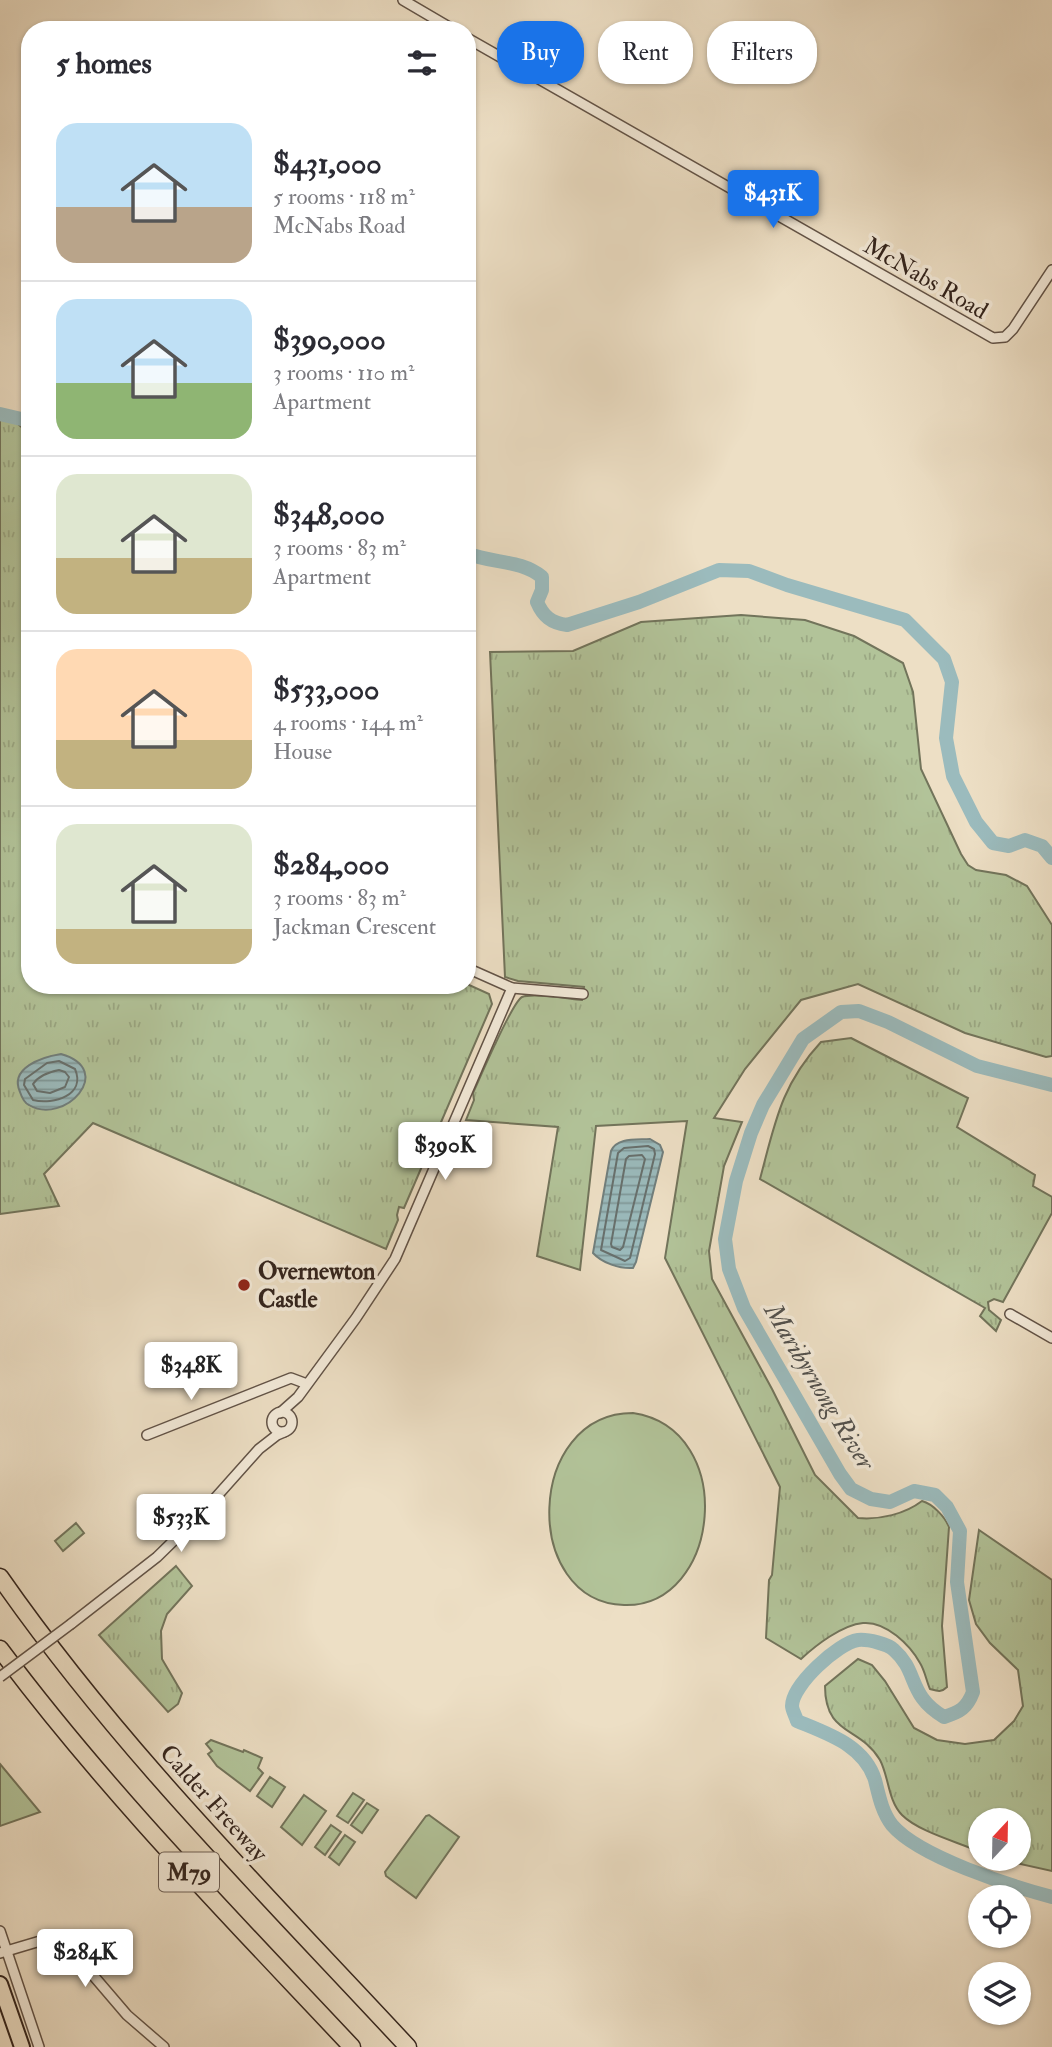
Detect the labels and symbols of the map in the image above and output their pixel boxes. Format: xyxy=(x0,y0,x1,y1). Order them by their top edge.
pin: $431K xyxy=(724,170,822,230)
street label: McNabs Road xyxy=(858,230,994,327)
pin: $390K xyxy=(396,1122,494,1182)
place label: Overnewton Castle xyxy=(258,1256,376,1315)
marker: Overnewton Castle xyxy=(236,1277,252,1293)
water label: Maribyrnong River xyxy=(756,1296,882,1477)
pin: $348K xyxy=(142,1342,240,1402)
pin: $533K xyxy=(132,1494,230,1554)
street label: Calder Freeway xyxy=(153,1738,275,1869)
north arrow xyxy=(968,1808,1031,1871)
road number: M79 xyxy=(159,1853,219,1892)
pin: $284K xyxy=(36,1930,134,1989)

